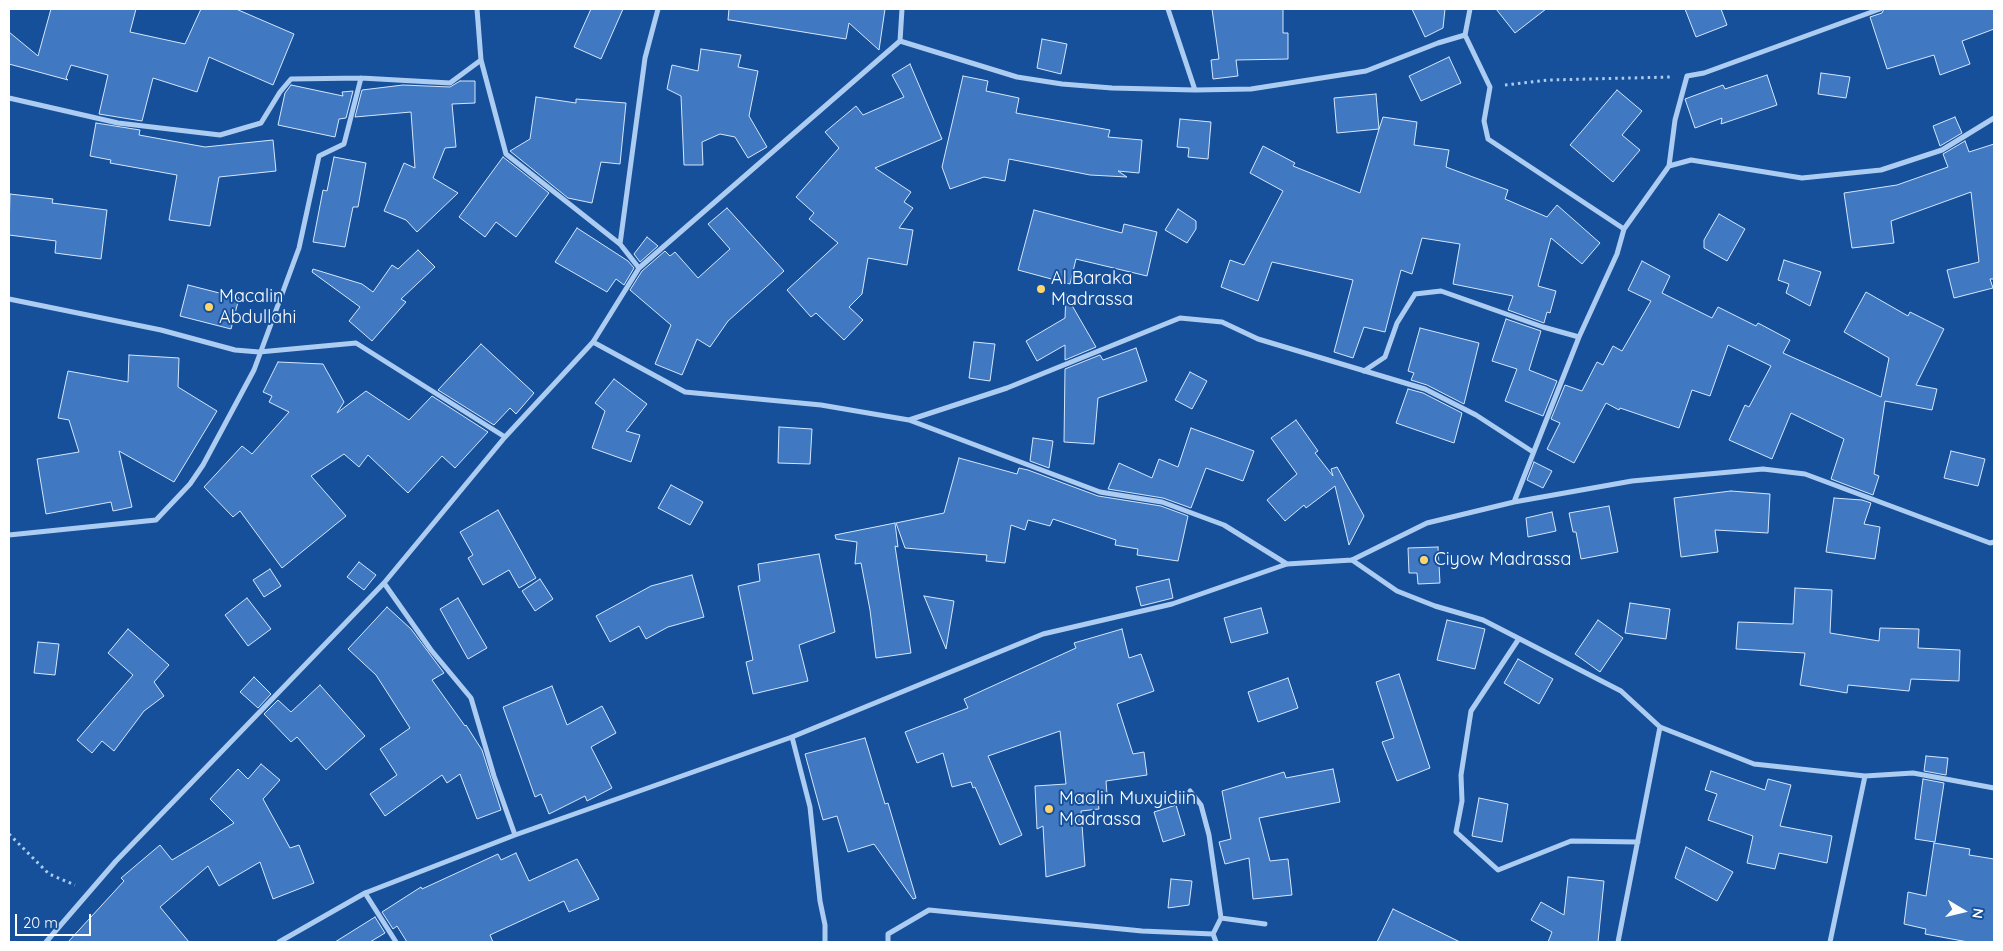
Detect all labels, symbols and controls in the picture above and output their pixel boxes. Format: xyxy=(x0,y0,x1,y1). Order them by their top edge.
place label: Al Baraka Madrassa xyxy=(1051,268,1133,310)
marker: Al Baraka Madrassa xyxy=(1035,283,1047,295)
place label: Macalin Abdullahi xyxy=(219,286,296,328)
marker: Macalin Abdullahi xyxy=(203,301,215,313)
place label: Ciyow Madrassa xyxy=(1434,549,1571,571)
marker: Ciyow Madrassa xyxy=(1418,554,1430,566)
place label: Maalin Muxyidiin Madrassa xyxy=(1059,788,1196,831)
marker: Maalin Muxyidiin Madrassa xyxy=(1043,803,1055,815)
north arrow xyxy=(1938,886,1988,936)
scale bar xyxy=(18,904,94,936)
text: N xyxy=(1968,907,1988,920)
text: 20 m xyxy=(23,913,58,932)

